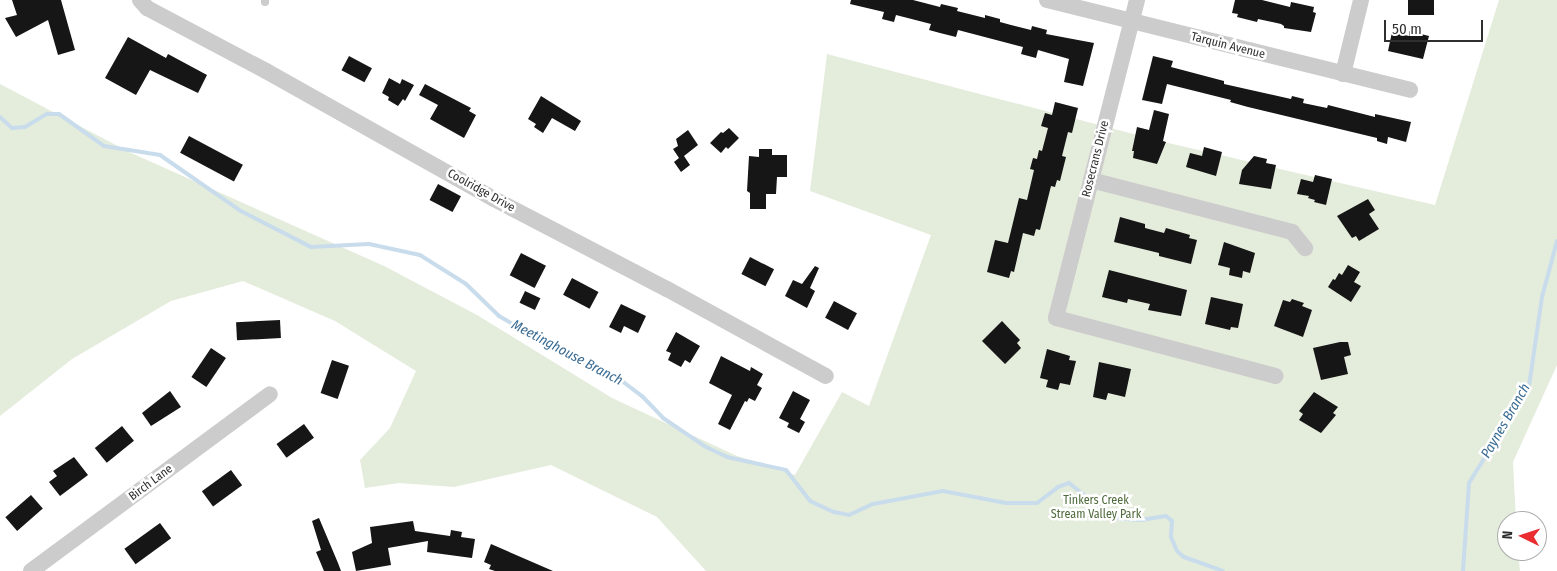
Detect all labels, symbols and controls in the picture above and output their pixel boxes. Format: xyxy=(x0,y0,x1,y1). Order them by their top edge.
scale bar xyxy=(1387,10,1486,42)
text: 50 m xyxy=(1392,20,1422,38)
street label: Tarquin Avenue xyxy=(1190,30,1266,62)
street label: Rosecrans Drive xyxy=(1080,119,1112,199)
street label: Coolridge Drive xyxy=(445,167,517,215)
water label: Meetinghouse Branch xyxy=(509,317,625,389)
water label: Paynes Branch xyxy=(1478,381,1534,461)
street label: Birch Lane xyxy=(126,462,176,504)
park label: Tinkers Creek Stream Valley Park xyxy=(1051,494,1141,522)
north arrow xyxy=(1497,511,1547,561)
text: N xyxy=(1499,530,1516,540)

